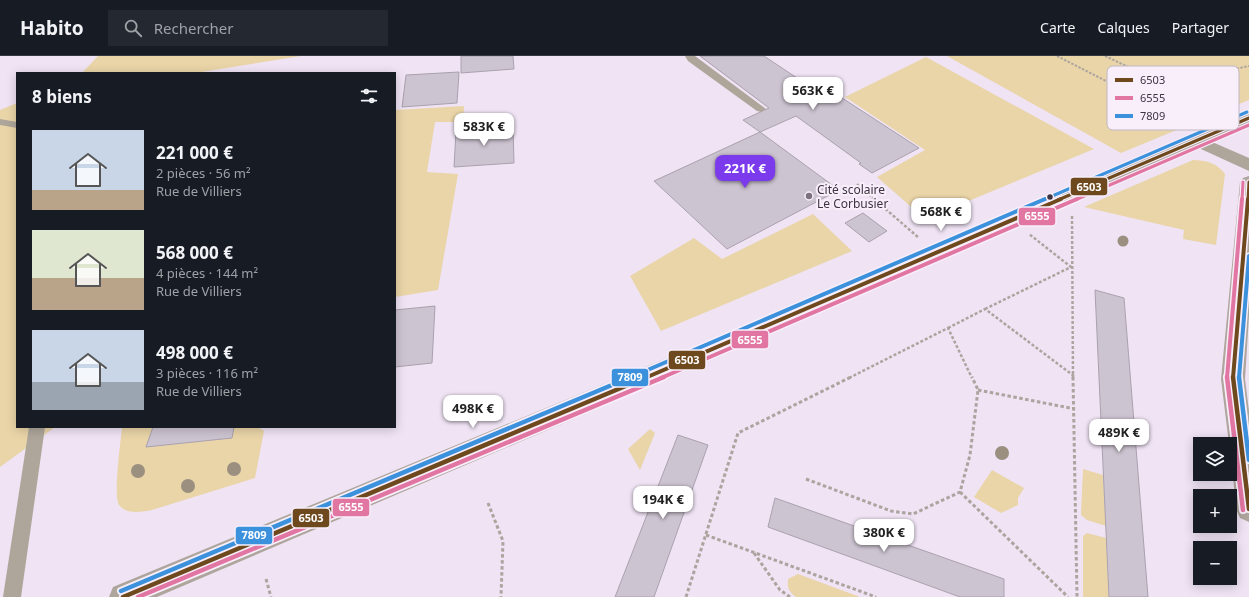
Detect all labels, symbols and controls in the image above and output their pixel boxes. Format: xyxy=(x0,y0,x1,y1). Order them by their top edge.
search box xyxy=(108,10,388,46)
text: Habito xyxy=(20,15,84,41)
icon: search xyxy=(122,17,144,39)
text: Rechercher xyxy=(154,18,233,38)
text: Carte xyxy=(1040,18,1076,37)
text: Calques xyxy=(1098,18,1150,37)
text: Partager xyxy=(1172,18,1229,37)
legend xyxy=(1107,66,1239,130)
text: 6503 xyxy=(1140,72,1165,87)
pin: 563K € xyxy=(780,77,846,111)
text: 563K € xyxy=(792,81,834,99)
text: 8 biens xyxy=(32,85,92,108)
icon: filters xyxy=(358,85,380,107)
text: 6555 xyxy=(1140,90,1165,105)
text: 7809 xyxy=(1140,108,1165,123)
pin: 583K € xyxy=(451,113,517,147)
text: 583K € xyxy=(463,117,505,135)
text: 221 000 € xyxy=(156,141,233,164)
icon: home xyxy=(64,146,112,194)
pin: 221K € xyxy=(712,155,778,189)
text: 221K € xyxy=(724,159,766,177)
text: 2 pièces · 56 m² xyxy=(156,164,251,182)
line badge: 6503 xyxy=(1070,177,1108,196)
text: 6503 xyxy=(1076,179,1102,194)
place label: Cité scolaire Le Corbusier xyxy=(817,181,888,212)
text: Rue de Villiers xyxy=(156,182,242,200)
marker: Cité scolaire Le Corbusier xyxy=(804,191,814,201)
unlabelled marker xyxy=(1045,192,1055,202)
pin: 568K € xyxy=(908,198,974,232)
text: 568K € xyxy=(920,202,962,220)
line badge: 6555 xyxy=(1018,207,1056,226)
text: 6555 xyxy=(1024,208,1050,223)
text: 568 000 € xyxy=(156,241,233,264)
icon: home xyxy=(64,246,112,294)
text: 4 pièces · 144 m² xyxy=(156,264,258,282)
text: Rue de Villiers xyxy=(156,282,242,300)
line badge: 6555 xyxy=(731,330,769,349)
text: 6555 xyxy=(737,332,763,347)
text: 498 000 € xyxy=(156,341,233,364)
icon: home xyxy=(64,346,112,394)
line badge: 6503 xyxy=(668,350,706,370)
text: 6503 xyxy=(674,352,700,367)
text: 3 pièces · 116 m² xyxy=(156,364,258,382)
line badge: 7809 xyxy=(611,368,649,387)
text: 7809 xyxy=(617,369,643,384)
text: Rue de Villiers xyxy=(156,382,242,400)
pin: 498K € xyxy=(440,395,506,429)
text: 498K € xyxy=(452,399,494,417)
pin: 489K € xyxy=(1086,419,1152,453)
text: 489K € xyxy=(1098,423,1140,441)
map controls xyxy=(1193,437,1237,585)
button: layers xyxy=(1193,437,1237,481)
pin: 194K € xyxy=(630,486,696,520)
button: + xyxy=(1193,489,1237,533)
text: 194K € xyxy=(642,490,684,508)
line badge: 6555 xyxy=(332,498,370,517)
text: 6555 xyxy=(338,499,364,514)
line badge: 6503 xyxy=(292,508,330,528)
text: 6503 xyxy=(298,510,324,525)
pin: 380K € xyxy=(851,519,917,553)
text: 380K € xyxy=(863,523,905,541)
line badge: 7809 xyxy=(235,526,273,545)
text: 7809 xyxy=(241,527,267,542)
button: − xyxy=(1193,541,1237,585)

